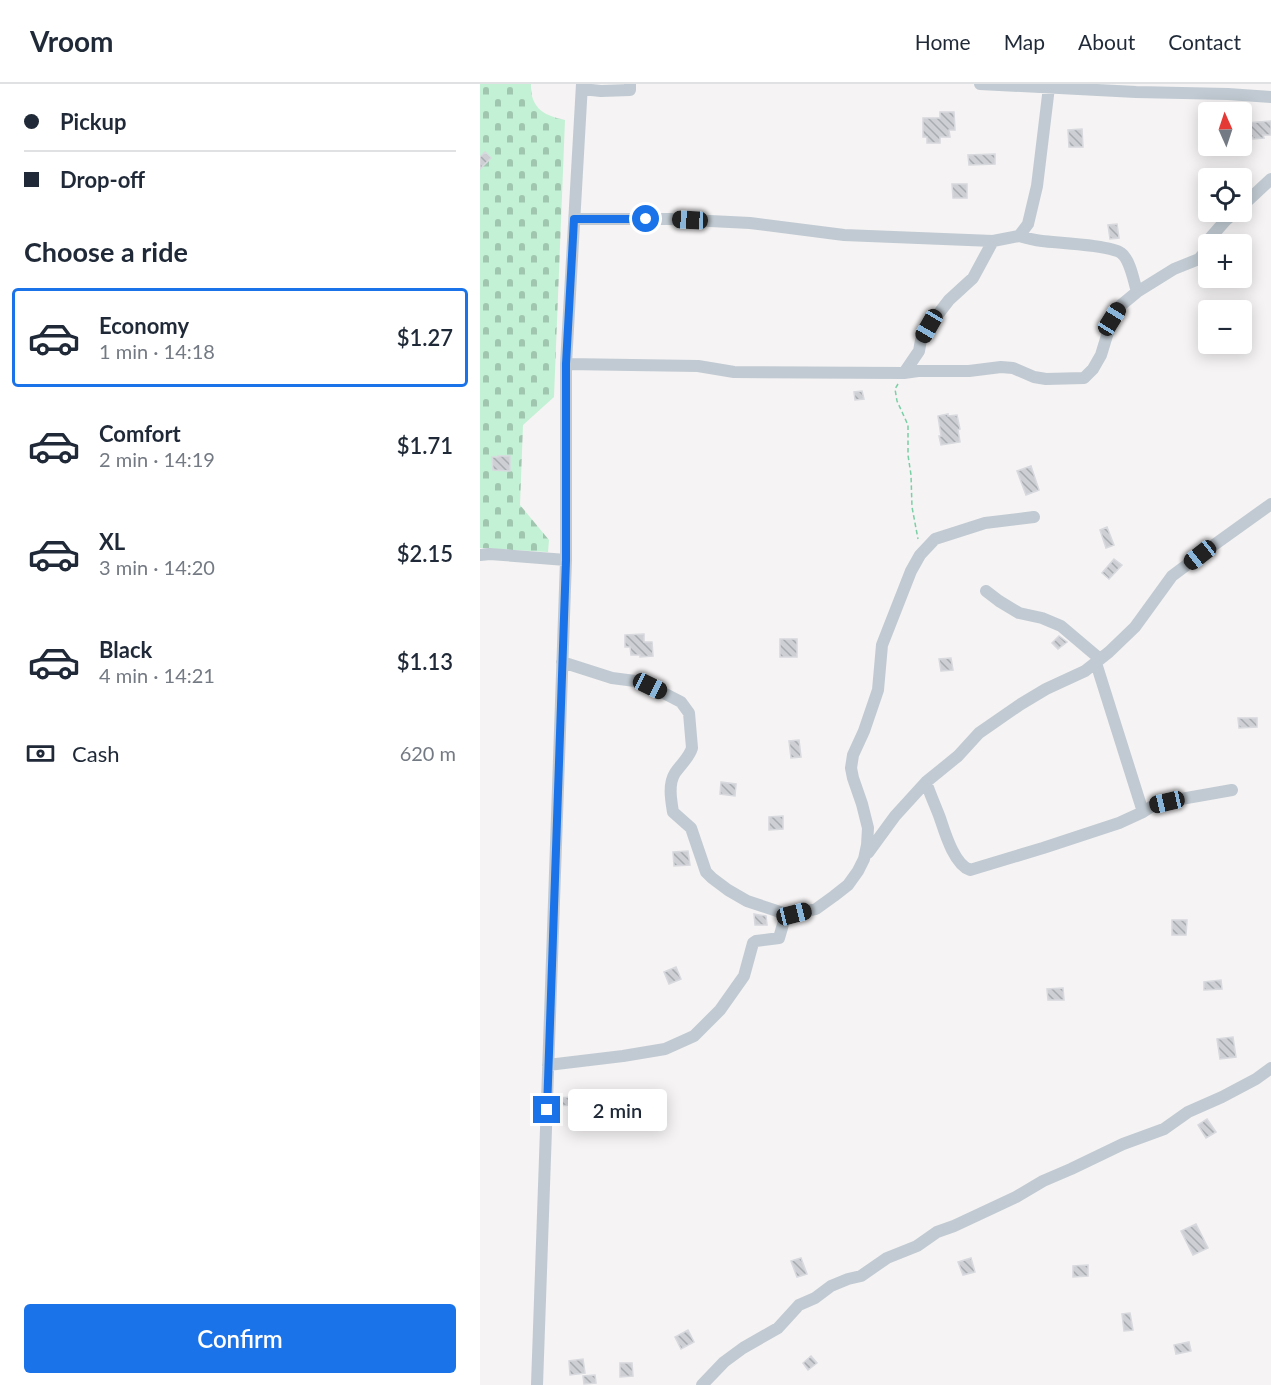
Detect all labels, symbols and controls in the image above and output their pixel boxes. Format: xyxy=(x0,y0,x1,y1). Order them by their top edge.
text: Vroom xyxy=(30,24,114,58)
text: Home xyxy=(915,29,971,54)
text: Map xyxy=(1004,29,1045,54)
text: About xyxy=(1078,29,1135,54)
text: Contact xyxy=(1168,29,1241,54)
north arrow xyxy=(1198,102,1252,156)
map controls xyxy=(1198,102,1252,354)
text: Pickup xyxy=(60,108,126,135)
text: Drop-off xyxy=(60,166,145,193)
button: locate xyxy=(1198,168,1252,222)
route start xyxy=(632,205,659,232)
car xyxy=(672,210,708,230)
button: + xyxy=(1198,234,1252,288)
text: Choose a ride xyxy=(24,235,188,268)
car xyxy=(1095,299,1129,339)
button: − xyxy=(1198,300,1252,354)
car xyxy=(912,306,946,346)
icon: car xyxy=(27,311,81,365)
text: Economy xyxy=(99,312,189,339)
text: $1.27 xyxy=(397,324,453,351)
text: 1 min · 14:18 xyxy=(99,339,215,363)
icon: car xyxy=(27,419,81,473)
text: Comfort xyxy=(99,420,181,447)
text: $1.71 xyxy=(397,432,453,459)
text: 2 min · 14:19 xyxy=(99,447,215,471)
icon: car xyxy=(27,527,81,581)
text: XL xyxy=(99,528,125,555)
car xyxy=(1180,537,1220,573)
text: $2.15 xyxy=(397,540,453,567)
text: 3 min · 14:20 xyxy=(99,555,215,579)
icon: car xyxy=(27,635,81,689)
text: Black xyxy=(99,636,152,663)
text: $1.13 xyxy=(397,648,453,675)
text: 4 min · 14:21 xyxy=(99,663,215,687)
car xyxy=(630,670,670,702)
icon: cash xyxy=(24,737,57,770)
text: Cash xyxy=(72,740,119,767)
text: 620 m xyxy=(400,741,456,765)
car xyxy=(1147,789,1187,815)
car xyxy=(774,901,814,927)
callout: 2 min xyxy=(568,1089,667,1131)
route end xyxy=(533,1096,560,1123)
text: 2 min xyxy=(593,1098,642,1122)
button: Confirm xyxy=(24,1304,456,1373)

